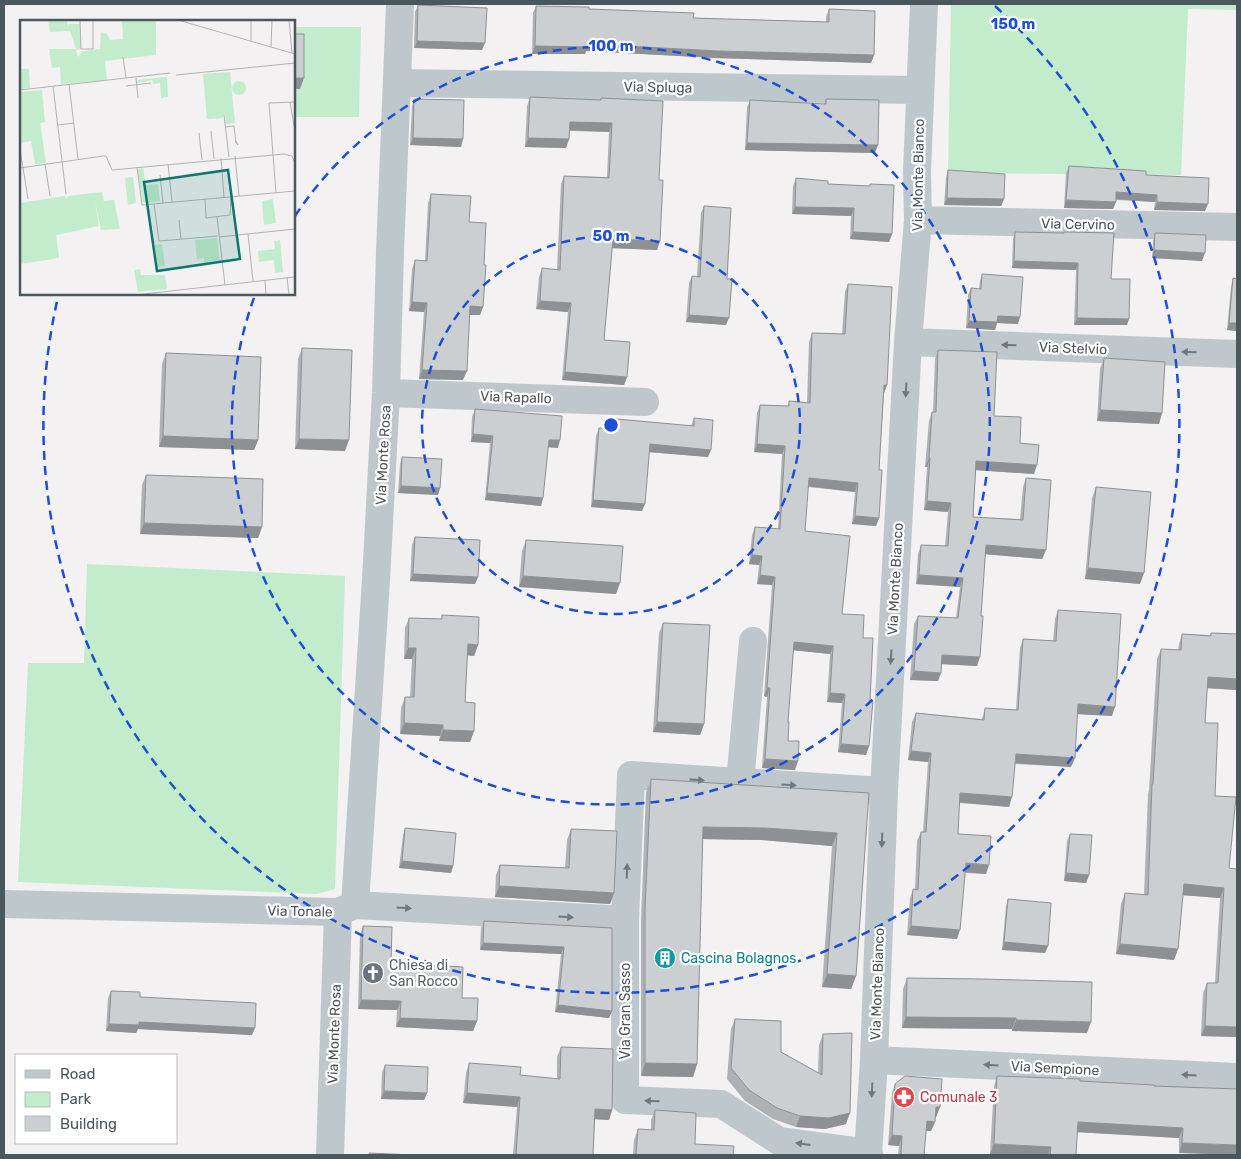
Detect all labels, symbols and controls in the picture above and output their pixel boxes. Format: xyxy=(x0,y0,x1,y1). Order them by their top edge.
text: 150 m xyxy=(991,15,1035,33)
inset map xyxy=(20,20,295,295)
text: 100 m xyxy=(589,37,633,55)
street label: Via Spluga xyxy=(624,78,692,97)
street label: Via Monte Bianco xyxy=(909,119,928,231)
street label: Via Cervino xyxy=(1041,215,1115,234)
text: 50 m xyxy=(593,227,629,245)
street label: Via Stelvio xyxy=(1039,339,1107,358)
one-way arrow xyxy=(1000,341,1016,349)
one-way arrow xyxy=(1180,348,1196,356)
one-way arrow xyxy=(901,383,909,399)
street label: Via Rapallo xyxy=(480,388,552,407)
street label: Via Monte Rosa xyxy=(372,405,395,505)
centre of rings xyxy=(602,416,620,434)
street label: Via Monte Bianco xyxy=(884,522,907,636)
one-way arrow xyxy=(887,650,895,666)
one-way arrow xyxy=(690,776,706,784)
one-way arrow xyxy=(781,782,797,790)
one-way arrow xyxy=(878,832,886,848)
one-way arrow xyxy=(623,863,631,879)
street label: Via Tonale xyxy=(267,902,333,921)
one-way arrow xyxy=(396,904,412,912)
one-way arrow xyxy=(558,913,574,921)
street label: Via Monte Bianco xyxy=(867,927,888,1041)
building icon: Cascina Bolagnos xyxy=(653,946,677,970)
place label: Cascina Bolagnos xyxy=(681,950,797,967)
place label: Chiesa di San Rocco xyxy=(389,957,458,990)
church icon: Chiesa di San Rocco xyxy=(361,961,385,985)
street label: Via Gran Sasso xyxy=(617,963,634,1059)
street label: Via Monte Rosa xyxy=(324,984,345,1084)
legend xyxy=(15,1054,178,1144)
street label: Via Sempione xyxy=(1010,1058,1100,1079)
one-way arrow xyxy=(983,1061,999,1069)
text: Road xyxy=(60,1065,96,1083)
one-way arrow xyxy=(1180,1070,1196,1078)
one-way arrow xyxy=(868,1082,876,1098)
pharmacy icon: Comunale 3 xyxy=(892,1085,916,1109)
place label: Comunale 3 xyxy=(920,1089,998,1106)
text: Park xyxy=(60,1090,91,1108)
one-way arrow xyxy=(643,1097,659,1105)
text: Building xyxy=(60,1115,117,1133)
one-way arrow xyxy=(795,1140,811,1148)

